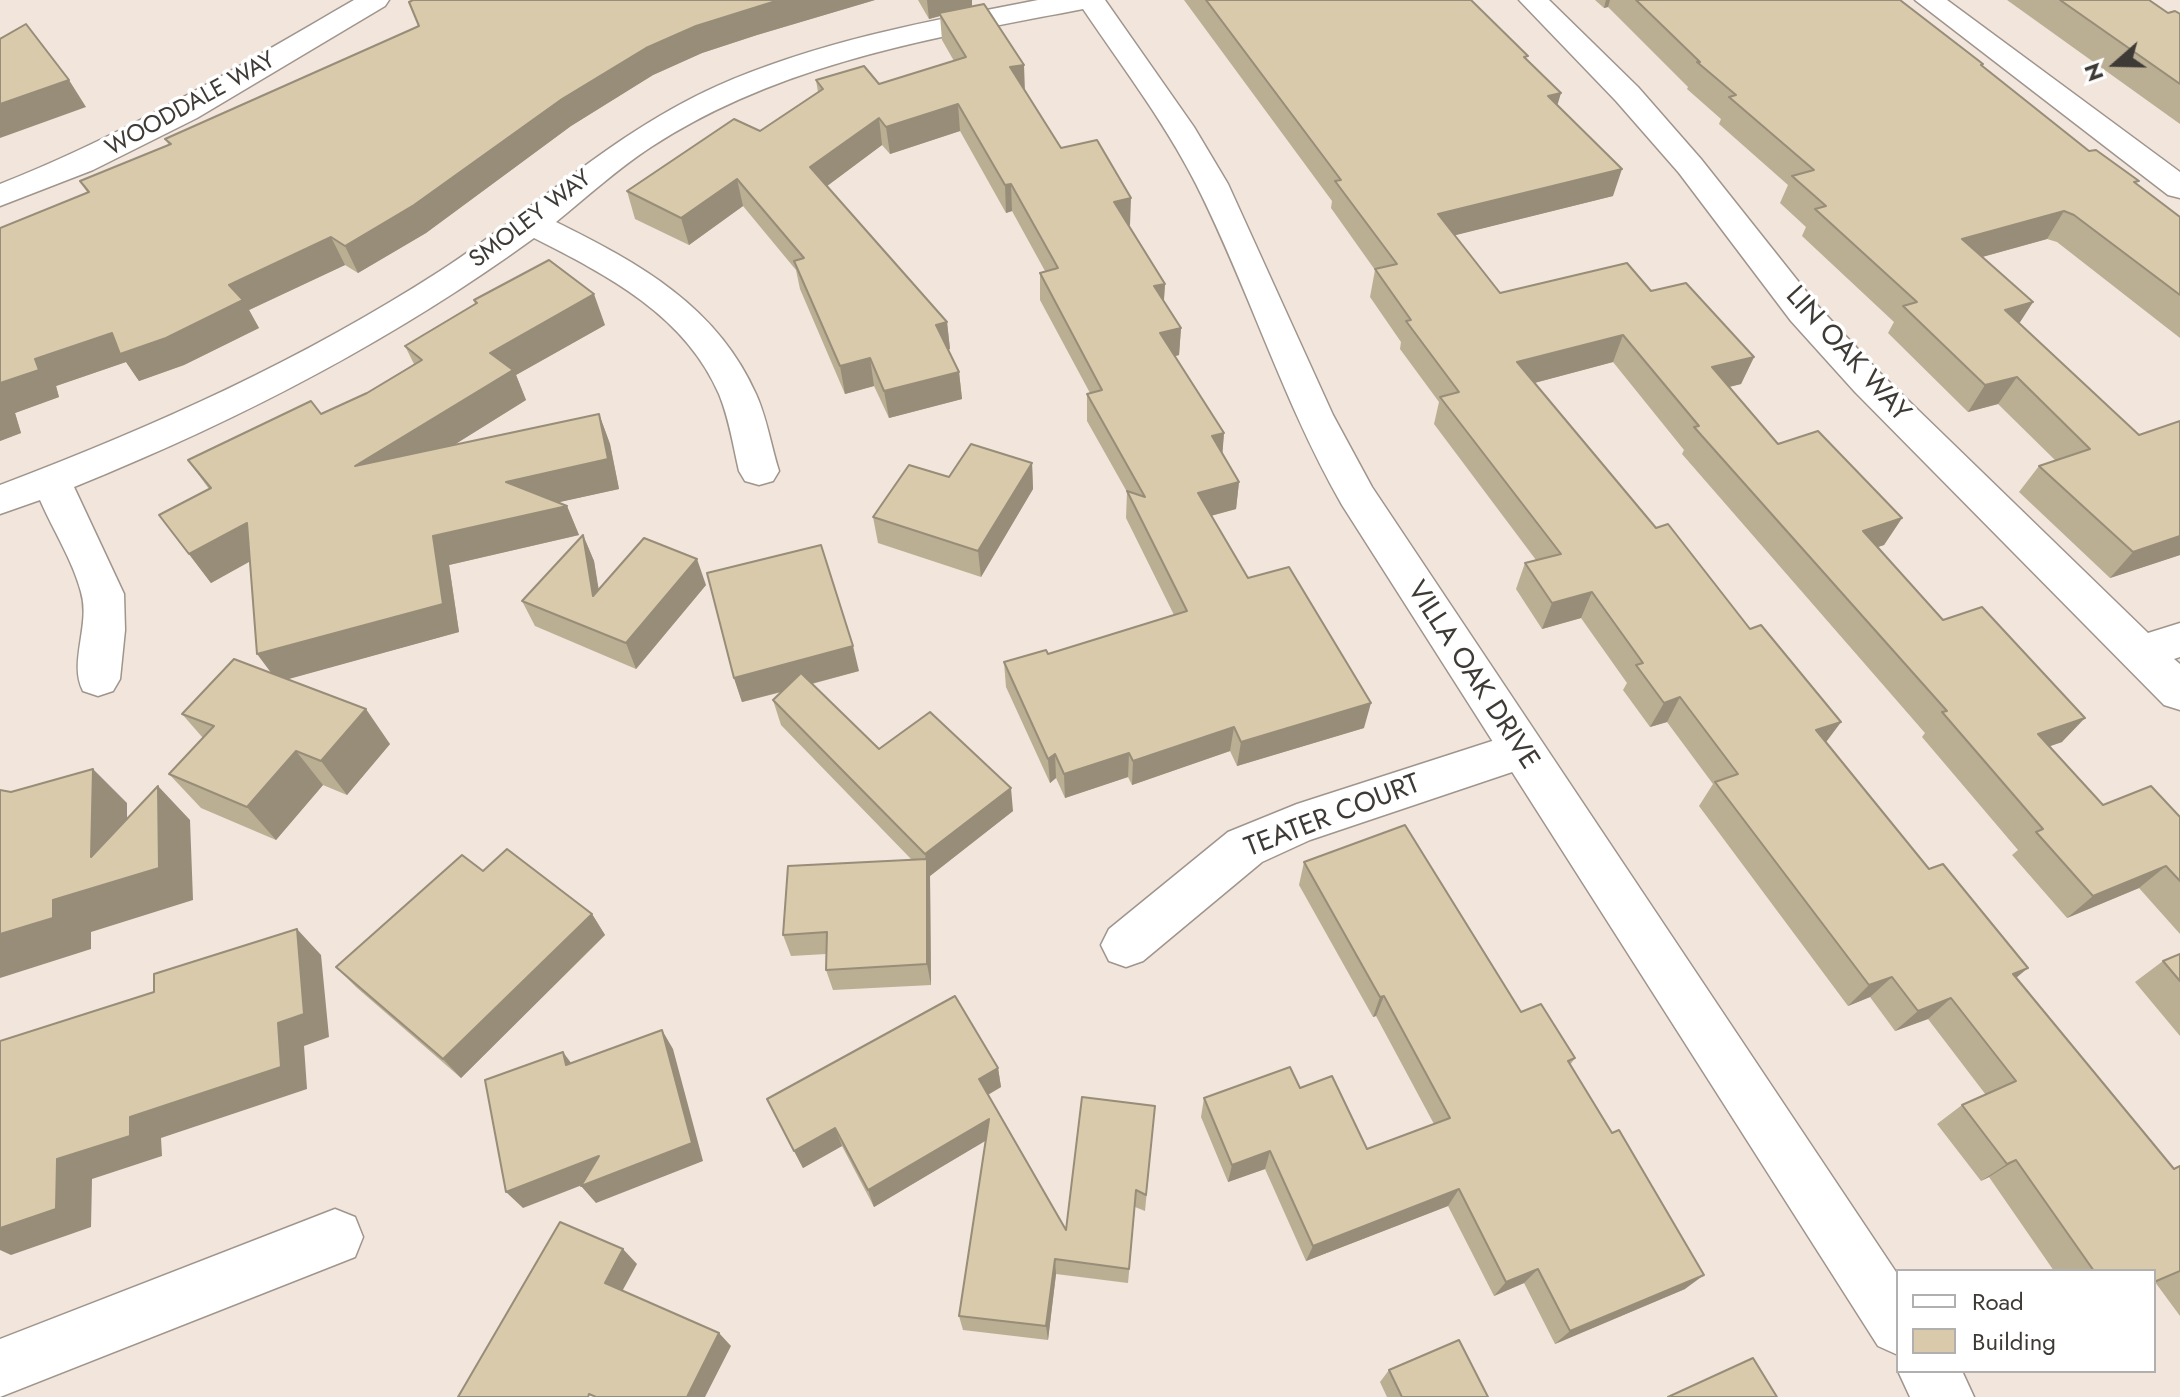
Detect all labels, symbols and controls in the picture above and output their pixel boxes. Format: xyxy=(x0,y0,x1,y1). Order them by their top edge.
north arrow xyxy=(2076,24,2156,104)
street label: WOODDALE WAY xyxy=(101,47,281,163)
text: N xyxy=(2075,59,2111,86)
street label: SMOLEY WAY xyxy=(464,165,598,275)
street label: LIN OAK WAY xyxy=(1777,280,1917,430)
street label: VILLA OAK DRIVE xyxy=(1399,576,1545,776)
street label: TEATER COURT xyxy=(1241,768,1425,866)
legend xyxy=(1896,1269,2156,1373)
text: Road xyxy=(1972,1284,2024,1319)
text: Building xyxy=(1972,1324,2056,1359)

